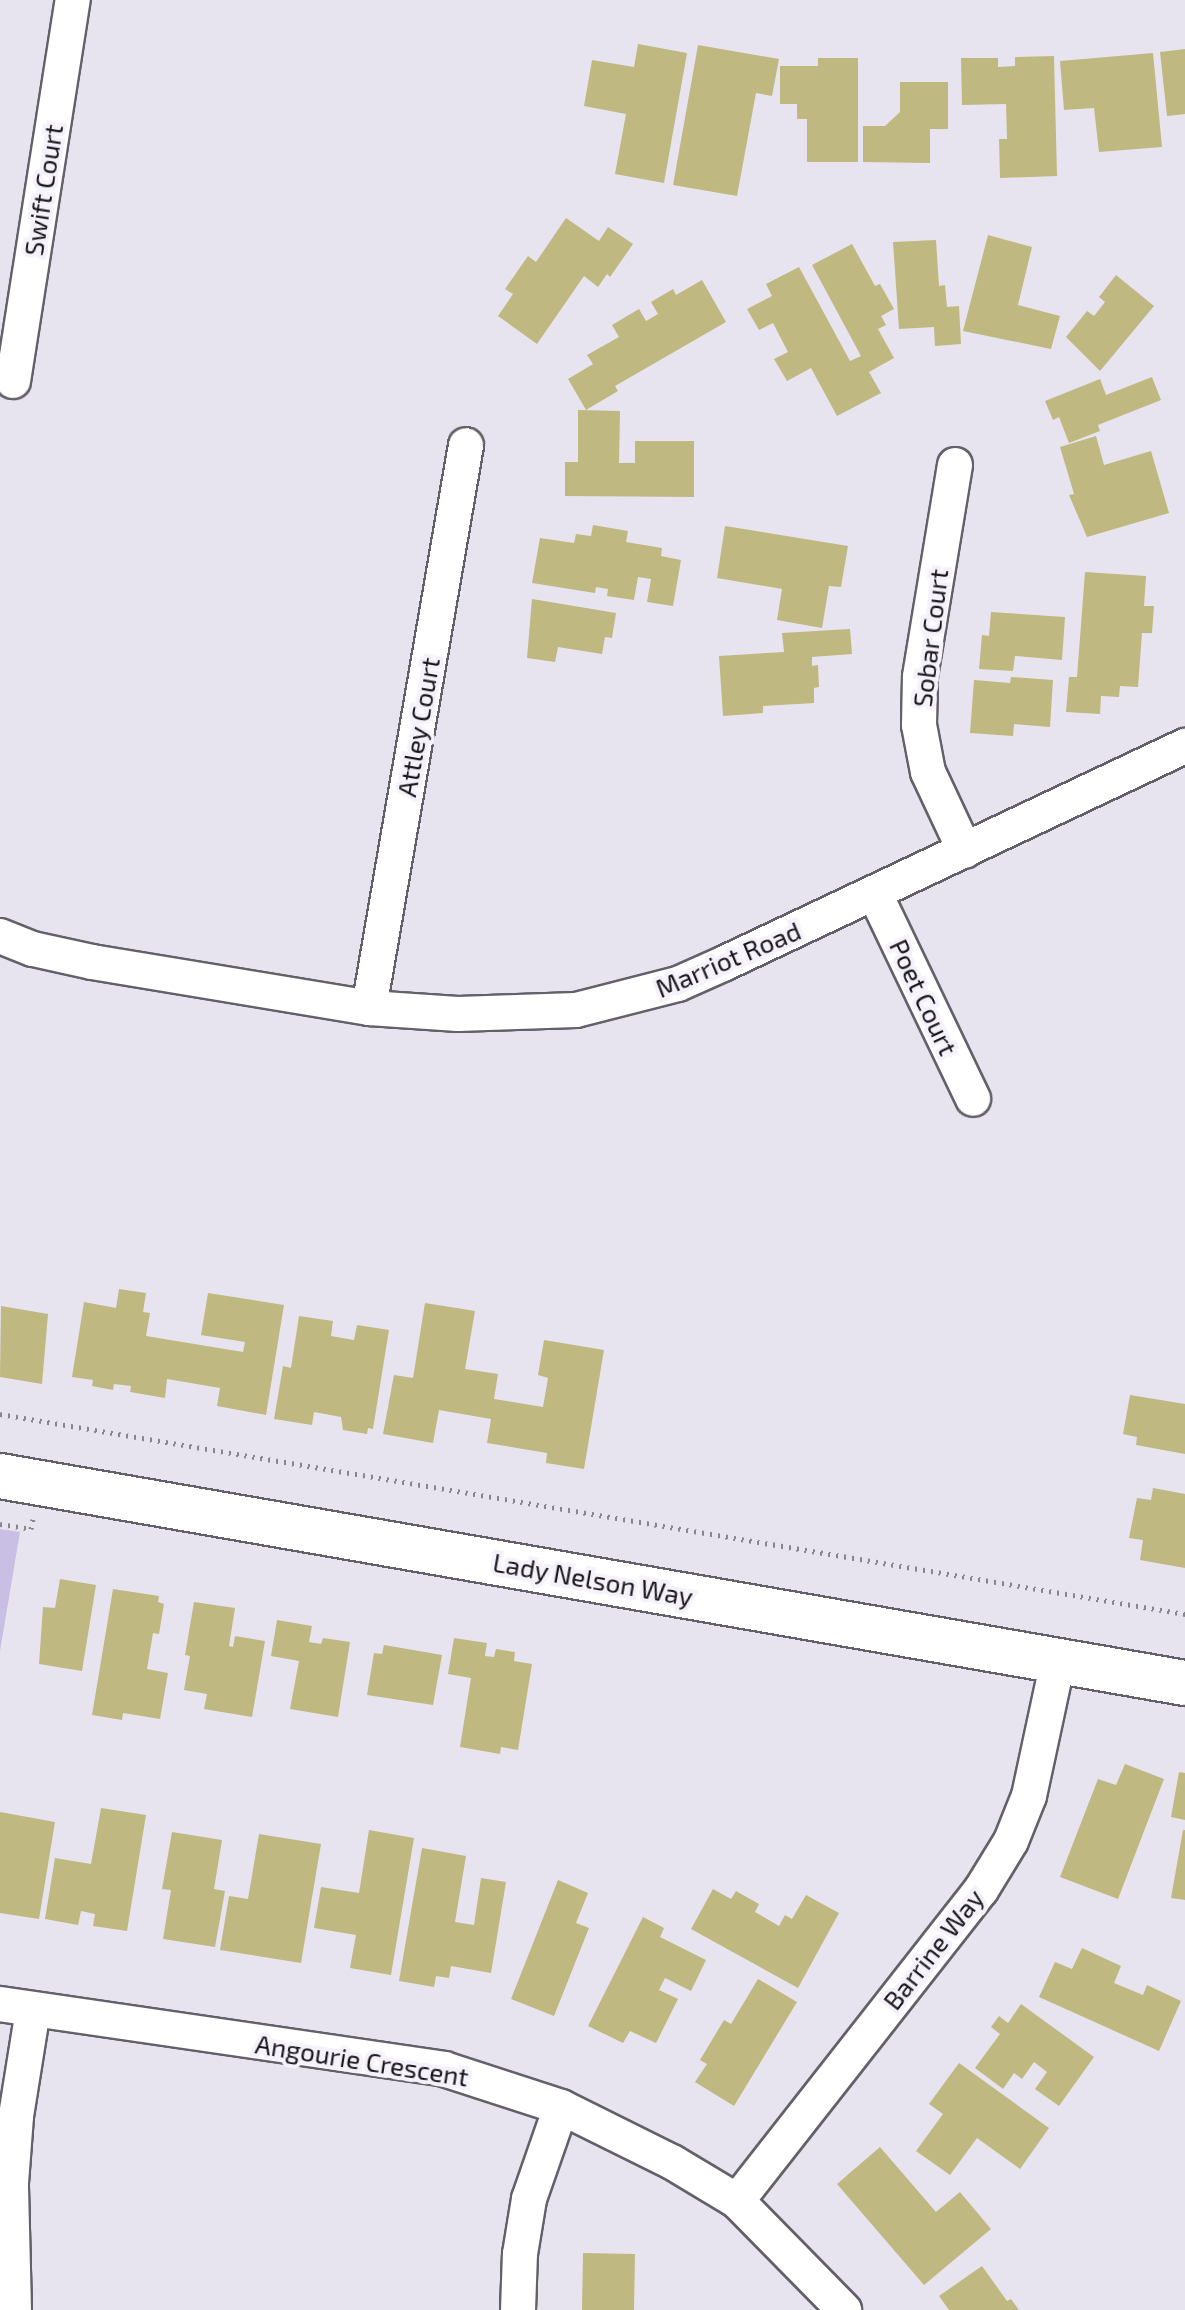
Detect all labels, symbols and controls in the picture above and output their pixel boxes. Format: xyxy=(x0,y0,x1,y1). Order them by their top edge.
street label: Swift Court xyxy=(17,122,69,258)
street label: Sobar Court xyxy=(906,567,954,709)
street label: Attley Court xyxy=(390,655,446,799)
street label: Marriot Road xyxy=(651,914,805,1004)
street label: Poet Court xyxy=(884,934,964,1060)
street label: Lady Nelson Way xyxy=(490,1546,696,1612)
street label: Barrine Way xyxy=(876,1882,990,2016)
street label: Angourie Crescent xyxy=(253,2028,471,2092)

